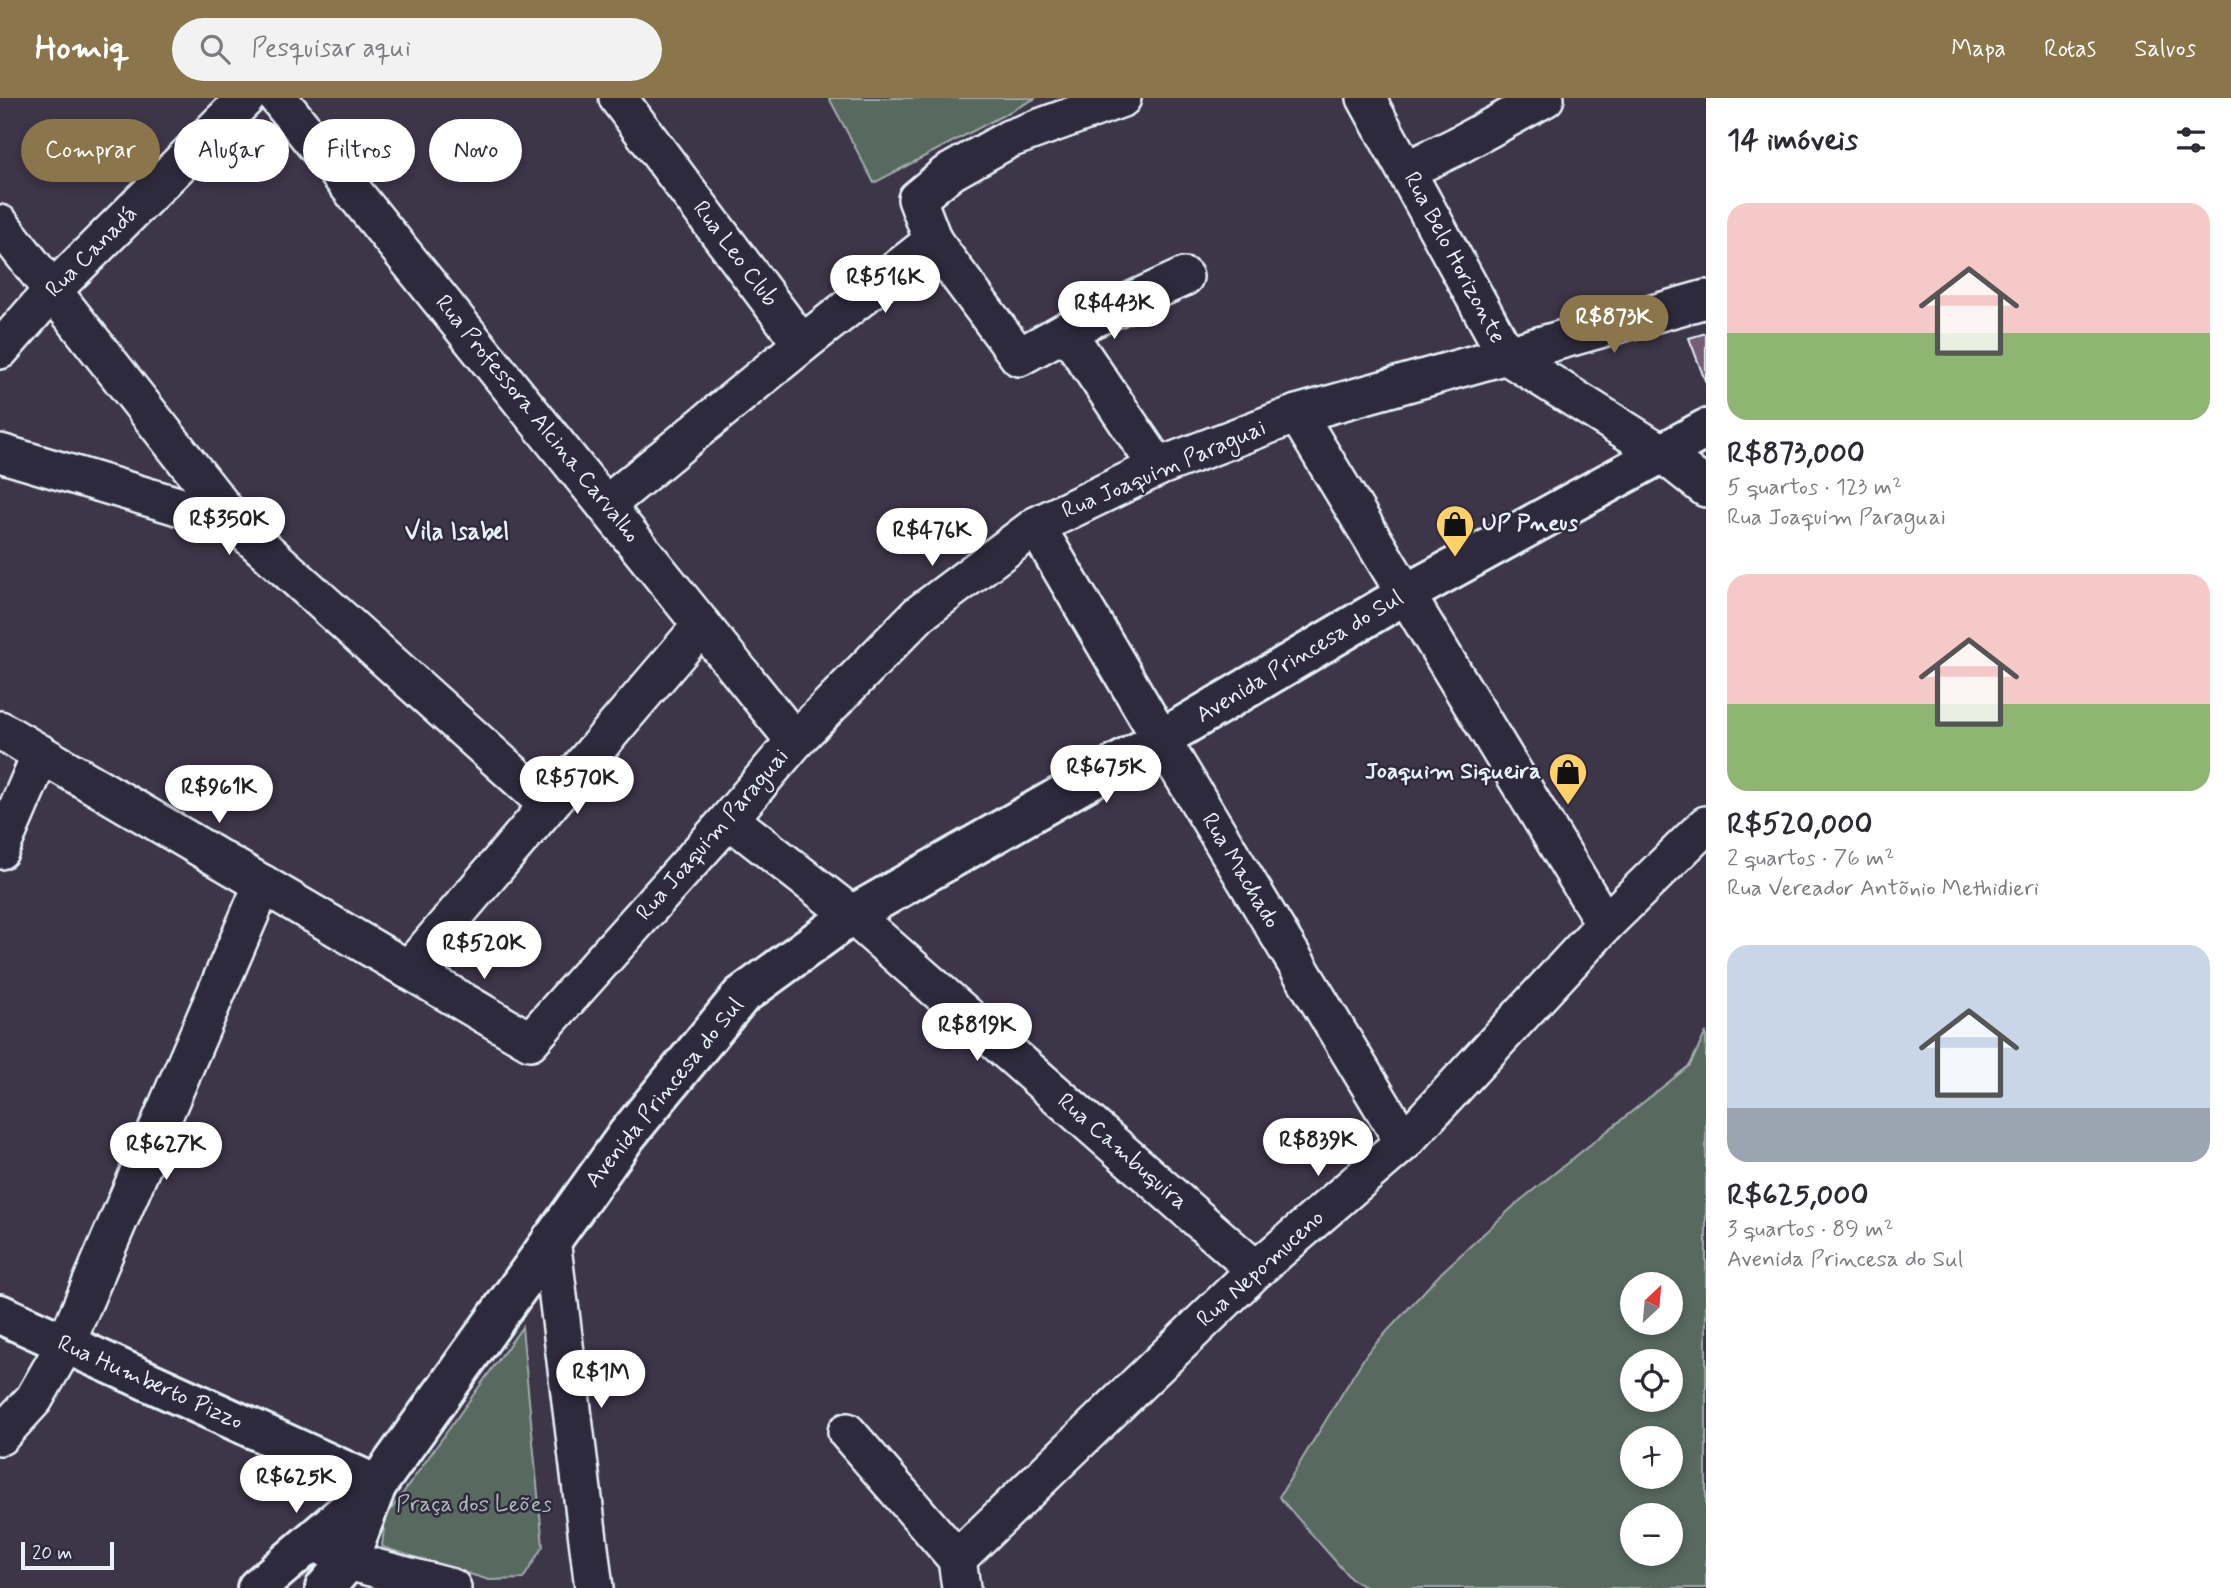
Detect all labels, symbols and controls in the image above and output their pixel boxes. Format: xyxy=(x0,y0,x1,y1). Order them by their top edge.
search box xyxy=(172,18,662,81)
text: Homiq xyxy=(35,27,130,71)
icon: search xyxy=(196,30,234,68)
text: Pesquisar aqui xyxy=(252,32,411,66)
text: Mapa xyxy=(1951,34,2006,65)
text: Rotas xyxy=(2044,34,2096,65)
text: Salvos xyxy=(2134,34,2196,65)
chip: Comprar xyxy=(21,119,160,182)
chip: Alugar xyxy=(174,119,289,182)
chip: Filtros xyxy=(303,119,415,182)
chip: Novo xyxy=(429,119,522,182)
text: 14 imóveis xyxy=(1727,121,1858,160)
icon: filters xyxy=(2172,121,2210,159)
street label: Rua Belo Horizonte xyxy=(1396,167,1512,349)
street label: Rua Leo Club xyxy=(685,195,785,313)
street label: Rua Canadá xyxy=(39,199,145,305)
icon: home xyxy=(1906,248,2032,374)
pin: R$516K xyxy=(828,256,942,315)
text: R$516K xyxy=(846,263,924,293)
pin: R$443K xyxy=(1057,282,1171,341)
street label: Rua Professora Alcina Carvalho xyxy=(428,289,646,549)
text: R$443K xyxy=(1074,289,1154,319)
pin: R$873K xyxy=(1557,296,1671,355)
text: R$873K xyxy=(1575,303,1653,333)
street label: Rua Joaquim Paraguai xyxy=(1057,413,1271,528)
text: R$873,000 xyxy=(1727,434,1865,473)
text: 5 quartos · 123 m² xyxy=(1727,473,1902,503)
pin: R$350K xyxy=(172,498,286,557)
shop icon: UP Pneus xyxy=(1434,503,1476,558)
text: Rua Joaquim Paraguai xyxy=(1727,503,1946,533)
text: R$350K xyxy=(189,505,269,535)
pin: R$476K xyxy=(875,508,989,568)
place label: UP Pneus xyxy=(1482,509,1579,539)
text: R$476K xyxy=(893,516,971,546)
district label: Vila Isabel xyxy=(405,517,509,548)
street label: Avenida Princesa do Sul xyxy=(1191,583,1409,731)
icon: home xyxy=(1906,619,2032,745)
street label: Rua Joaquim Paraguai xyxy=(630,743,798,929)
pin: R$675K xyxy=(1049,746,1163,805)
shop icon: Joaquim Siqueira xyxy=(1547,751,1589,806)
text: R$675K xyxy=(1066,753,1146,783)
pin: R$570K xyxy=(520,756,634,816)
place label: Joaquim Siqueira xyxy=(1365,757,1541,787)
text: R$570K xyxy=(536,764,618,794)
pin: R$961K xyxy=(162,766,276,825)
text: R$961K xyxy=(181,773,257,803)
text: R$520,000 xyxy=(1727,805,1872,844)
street label: Rua Machado xyxy=(1194,808,1286,934)
text: 2 quartos · 76 m² xyxy=(1727,844,1895,874)
text: Rua Vereador Antõnio Methidieri xyxy=(1727,874,2039,904)
pin: R$520K xyxy=(427,922,541,981)
text: R$520K xyxy=(443,929,525,959)
icon: home xyxy=(1906,990,2032,1116)
street label: Avenida Princesa do Sul xyxy=(579,992,751,1194)
pin: R$819K xyxy=(920,1004,1034,1063)
text: R$819K xyxy=(938,1011,1016,1041)
street label: Rua Cambuquira xyxy=(1050,1087,1194,1217)
pin: R$839K xyxy=(1261,1118,1375,1178)
pin: R$627K xyxy=(109,1122,223,1182)
text: R$839K xyxy=(1279,1126,1357,1156)
text: R$627K xyxy=(126,1130,206,1160)
text: R$625,000 xyxy=(1727,1176,1868,1215)
street label: Rua Nepomuceno xyxy=(1191,1204,1331,1334)
text: 3 quartos · 89 m² xyxy=(1727,1215,1894,1245)
text: Avenida Princesa do Sul xyxy=(1727,1245,1963,1275)
north arrow xyxy=(1620,1272,1684,1335)
map controls xyxy=(1620,1272,1683,1566)
street label: Rua Humberto Pizzo xyxy=(53,1329,247,1437)
button: locate xyxy=(1620,1349,1683,1412)
pin: R$1M xyxy=(560,1350,642,1410)
text: R$1M xyxy=(572,1358,630,1388)
button: + xyxy=(1620,1426,1683,1489)
pin: R$625K xyxy=(239,1456,353,1515)
text: R$625K xyxy=(256,1463,336,1493)
park label: Praça dos Leões xyxy=(396,1490,552,1520)
button: − xyxy=(1620,1503,1683,1566)
scale bar xyxy=(21,1539,114,1571)
text: 20 m xyxy=(32,1541,72,1566)

